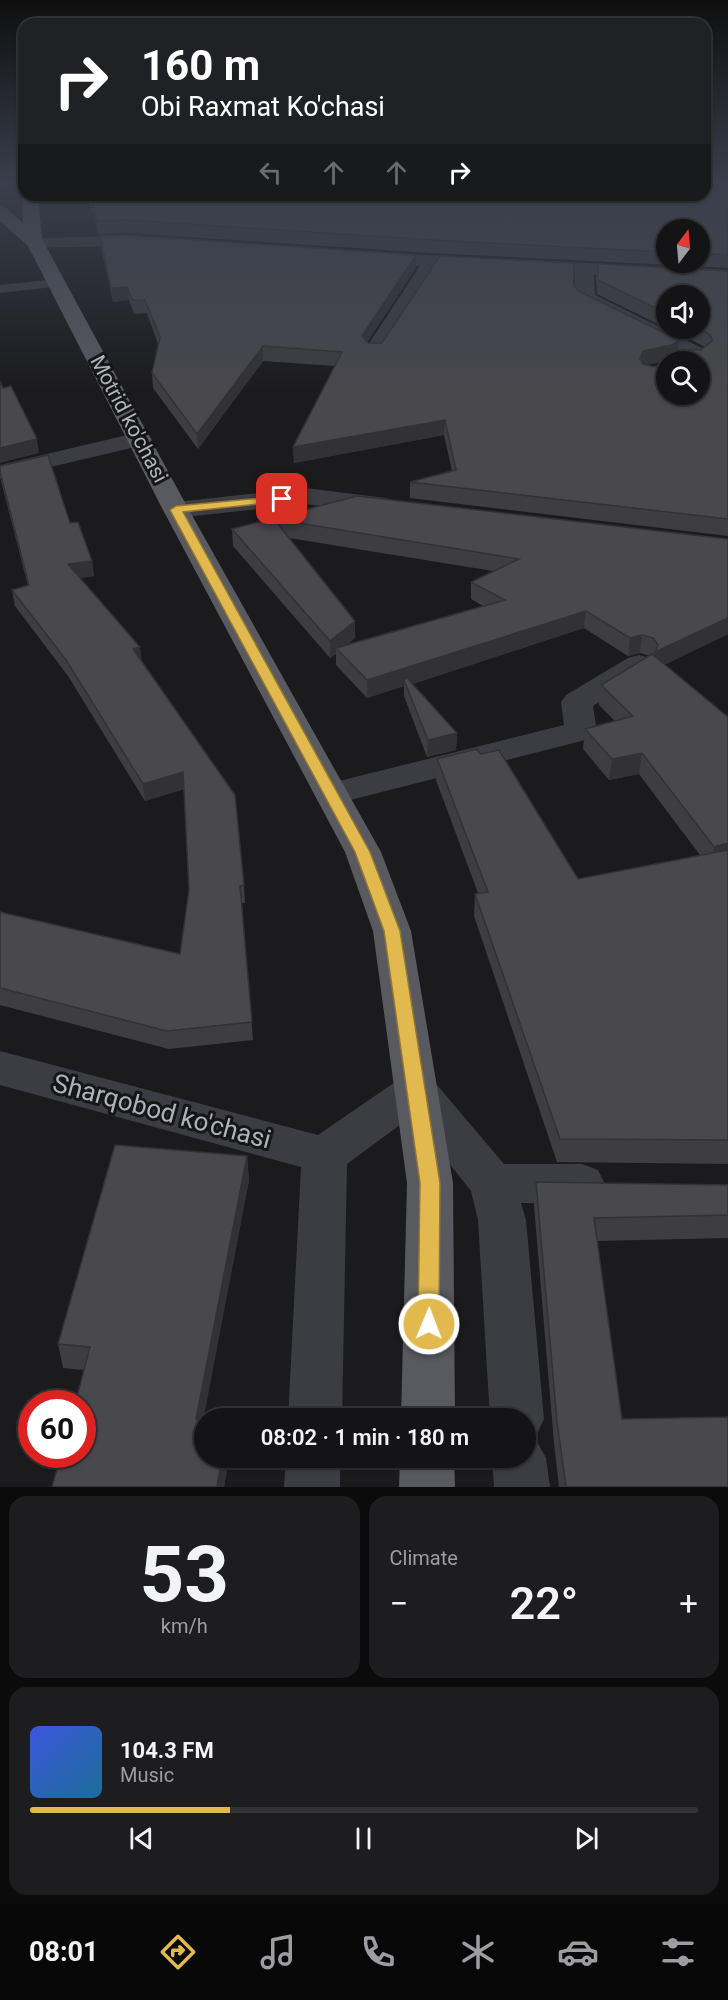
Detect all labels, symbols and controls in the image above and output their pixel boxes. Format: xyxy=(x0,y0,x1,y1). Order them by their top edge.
text: 160 m xyxy=(141,41,260,90)
icon: right xyxy=(42,42,120,120)
text: Obi Raxmat Ko'chasi xyxy=(141,91,385,123)
icon: left xyxy=(254,156,287,189)
icon: ahead xyxy=(317,156,350,189)
icon: ahead xyxy=(380,156,413,189)
icon: right xyxy=(443,156,476,189)
north arrow xyxy=(656,219,710,273)
map controls xyxy=(656,219,710,405)
button: sound xyxy=(656,285,710,339)
street label: Motrid ko'chasi xyxy=(85,351,173,487)
button: search xyxy=(656,351,710,405)
pin xyxy=(256,473,307,524)
icon: arrive xyxy=(265,482,298,515)
street label: Sharqobod ko'chasi xyxy=(50,1067,274,1155)
position arrow xyxy=(397,1292,461,1356)
speed limit sign: 60 xyxy=(18,1390,96,1468)
text: 08:02 · 1 min · 180 m xyxy=(261,1425,469,1450)
text: 53 xyxy=(139,1529,229,1620)
text: Climate xyxy=(390,1546,458,1570)
text: 22° xyxy=(509,1577,578,1630)
text: − xyxy=(390,1584,408,1623)
text: + xyxy=(679,1584,698,1623)
text: km/h xyxy=(161,1614,208,1638)
text: 104.3 FM xyxy=(120,1738,214,1763)
text: Music xyxy=(120,1763,174,1787)
icon: previous xyxy=(125,1822,158,1855)
icon: pause xyxy=(347,1822,380,1855)
icon: next xyxy=(570,1822,603,1855)
icon: directions xyxy=(157,1931,199,1973)
icon: music xyxy=(257,1931,299,1973)
icon: phone xyxy=(357,1931,399,1973)
icon: climate xyxy=(457,1931,499,1973)
icon: car xyxy=(557,1931,599,1973)
icon: filters xyxy=(657,1931,699,1973)
text: 08:01 xyxy=(29,1936,99,1968)

